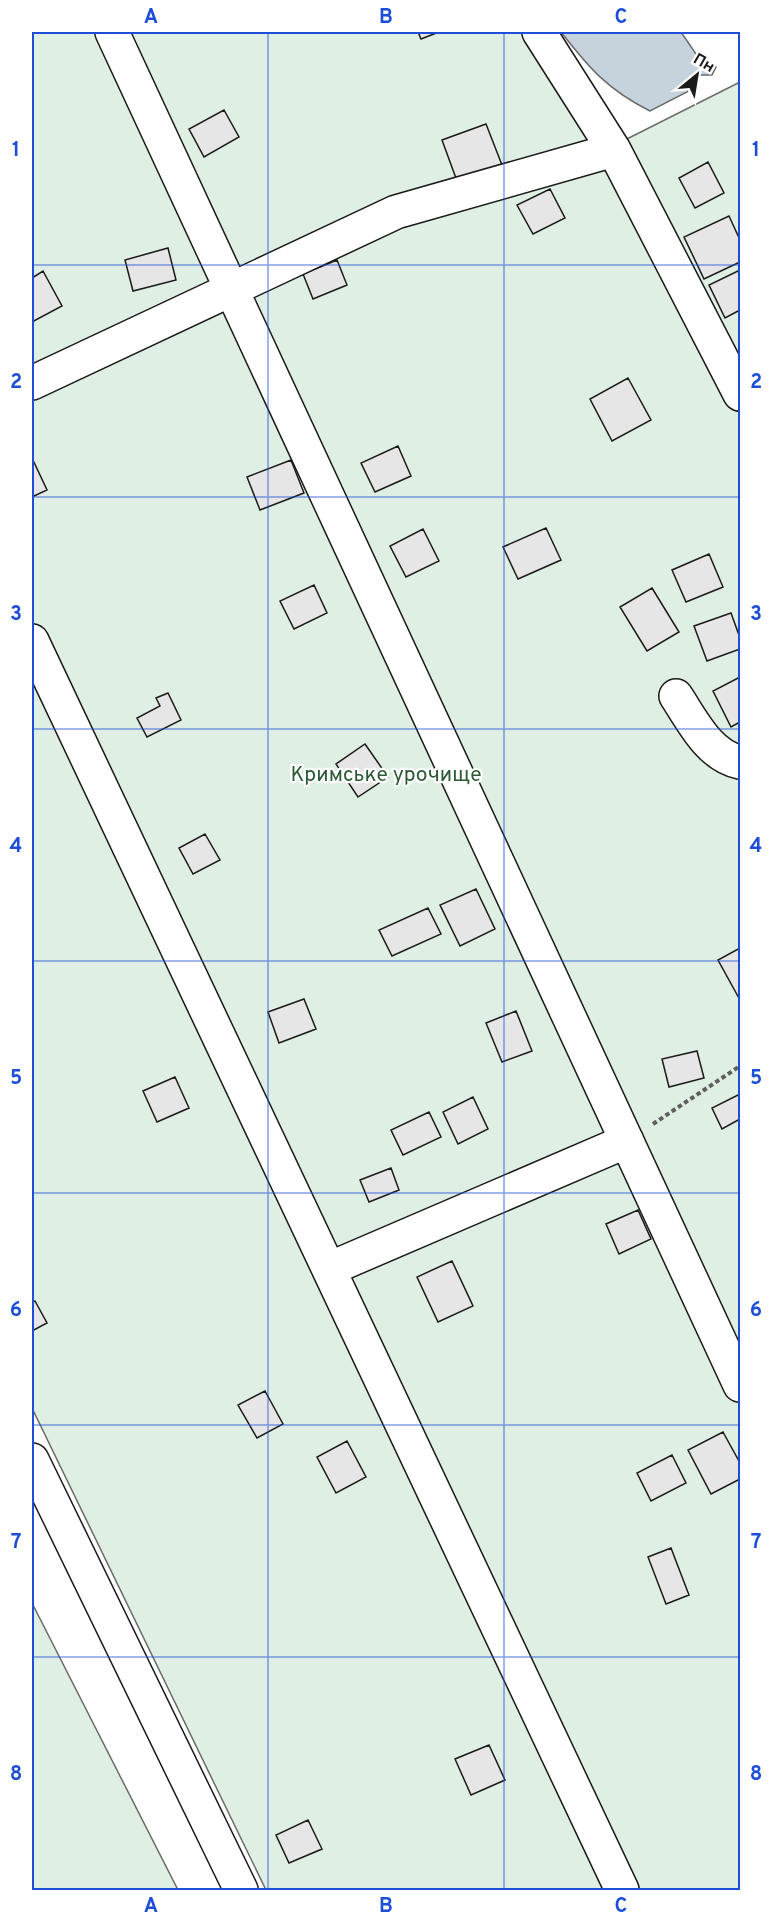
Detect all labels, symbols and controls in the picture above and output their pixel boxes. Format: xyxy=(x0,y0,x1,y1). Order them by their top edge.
text: A xyxy=(144,5,158,31)
text: B xyxy=(379,5,393,31)
text: C xyxy=(615,5,627,31)
north arrow xyxy=(667,45,727,105)
text: Пн xyxy=(689,50,718,78)
text: 1 xyxy=(12,138,20,164)
text: 1 xyxy=(752,138,760,164)
text: 2 xyxy=(10,370,22,396)
text: 2 xyxy=(750,370,762,396)
text: 3 xyxy=(10,602,22,628)
text: 3 xyxy=(750,602,762,628)
park label: Кримське урочище xyxy=(290,762,482,789)
text: 4 xyxy=(10,834,22,860)
text: 4 xyxy=(750,834,762,860)
text: 5 xyxy=(10,1066,22,1092)
text: 5 xyxy=(750,1066,762,1092)
text: 6 xyxy=(10,1298,22,1324)
text: 6 xyxy=(750,1298,762,1324)
text: 7 xyxy=(11,1530,21,1556)
text: 7 xyxy=(751,1530,761,1556)
text: 8 xyxy=(10,1762,22,1788)
text: 8 xyxy=(750,1762,762,1788)
text: A xyxy=(144,1894,158,1920)
text: B xyxy=(379,1894,393,1920)
text: C xyxy=(615,1894,627,1920)

